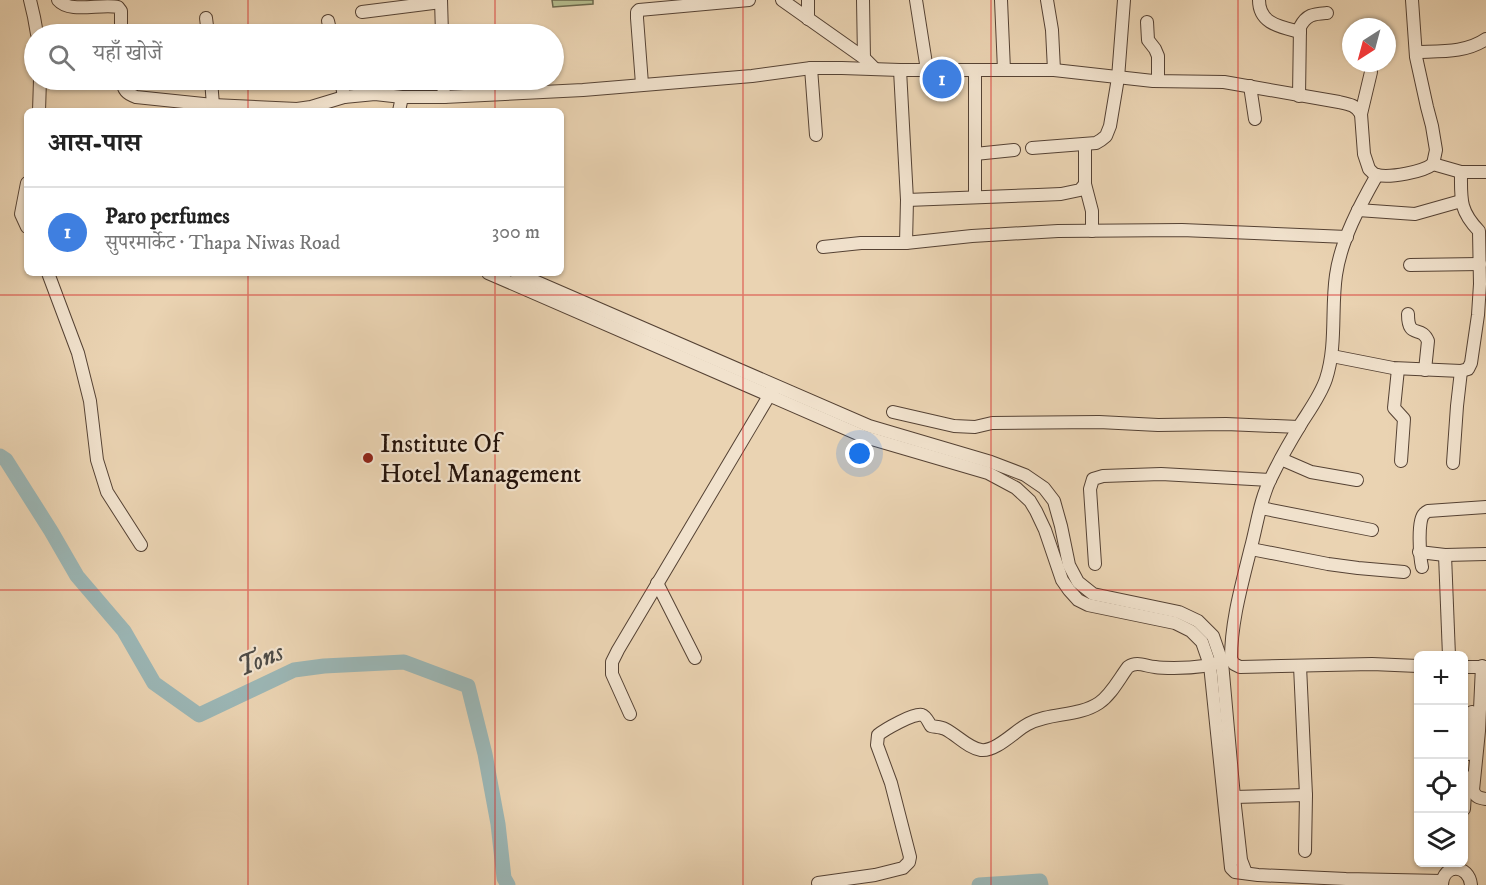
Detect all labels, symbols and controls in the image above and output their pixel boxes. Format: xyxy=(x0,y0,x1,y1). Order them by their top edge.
north arrow xyxy=(1342,18,1396,72)
search box xyxy=(24,24,564,90)
text: यहाँ खोजें xyxy=(93,40,162,67)
icon: search xyxy=(45,41,78,74)
pin: 1 xyxy=(922,56,962,101)
text: आस-पास xyxy=(48,127,141,160)
text: Paro perfumes xyxy=(105,203,230,230)
text: 1 xyxy=(64,220,71,245)
text: 300 m xyxy=(492,220,540,245)
text: सुपरमार्केट · Thapa Niwas Road xyxy=(105,231,340,256)
place label: Institute Of Hotel Management xyxy=(380,428,581,491)
your location xyxy=(845,439,874,468)
marker: Institute Of Hotel Management xyxy=(361,451,375,465)
water label: Tons xyxy=(232,635,290,685)
map controls xyxy=(1414,651,1468,867)
button: + xyxy=(1414,651,1468,705)
button: − xyxy=(1414,705,1468,759)
button: locate xyxy=(1414,759,1468,813)
button: layers xyxy=(1414,813,1468,867)

